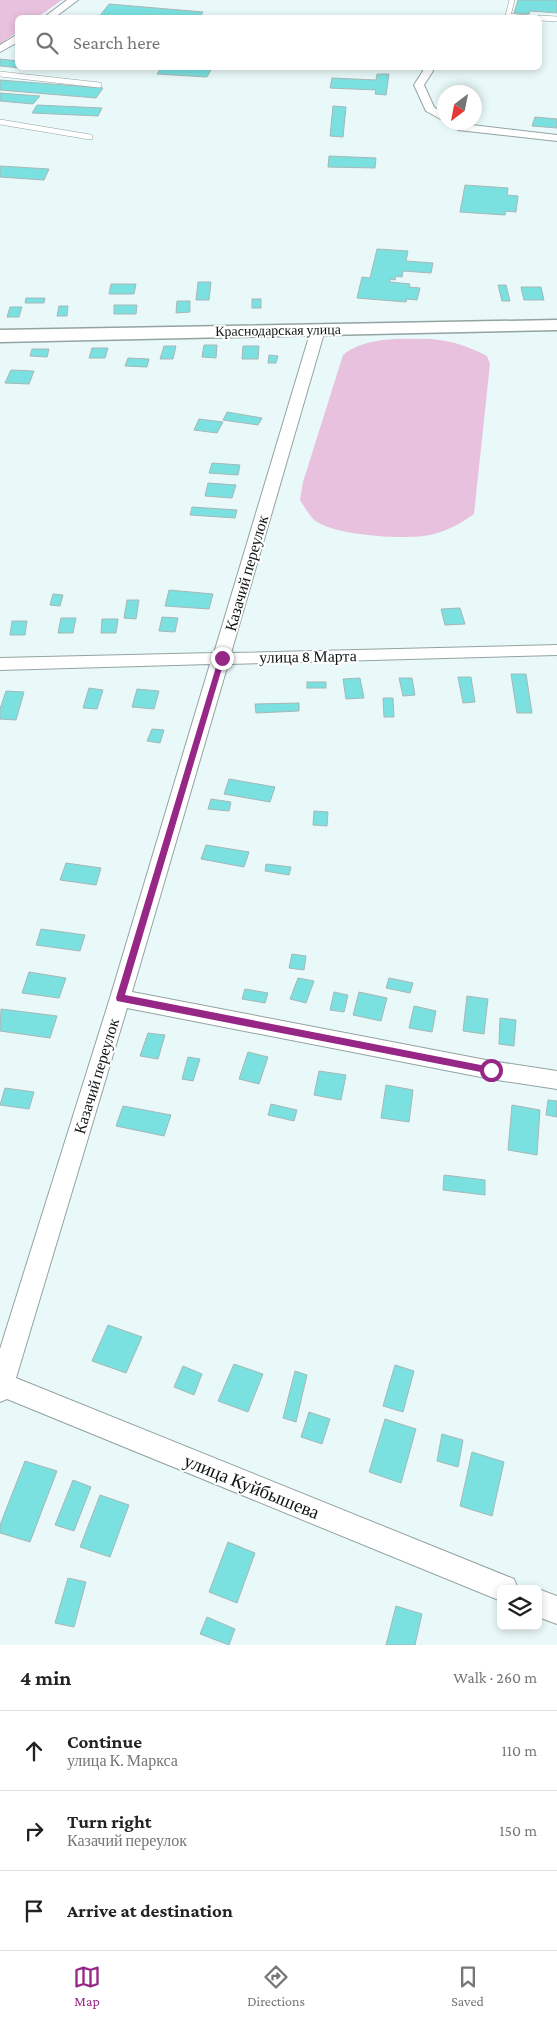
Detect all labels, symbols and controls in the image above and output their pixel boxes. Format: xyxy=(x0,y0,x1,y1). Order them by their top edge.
search box xyxy=(15,15,542,70)
icon: search xyxy=(33,29,61,57)
text: Search here xyxy=(73,32,160,53)
north arrow xyxy=(437,85,482,130)
street label: Краснодарская улица xyxy=(215,321,342,339)
street label: Казачий переулок xyxy=(222,513,272,633)
route end xyxy=(211,647,234,670)
street label: улица 8 Марта xyxy=(259,647,357,667)
street label: Казачий переулок xyxy=(71,1016,123,1136)
route start xyxy=(480,1059,503,1082)
street label: улица Куйбышева xyxy=(181,1450,323,1523)
map controls xyxy=(497,1585,542,1630)
button: layers xyxy=(497,1585,542,1630)
text: 4 min xyxy=(20,1666,71,1690)
text: Walk · 260 m xyxy=(453,1669,537,1686)
text: Continue xyxy=(67,1731,142,1752)
icon: ahead xyxy=(20,1737,48,1765)
text: 110 m xyxy=(501,1742,537,1759)
text: улица К. Маркса xyxy=(67,1752,178,1769)
text: Turn right xyxy=(67,1811,152,1832)
icon: right xyxy=(20,1817,48,1845)
text: 150 m xyxy=(499,1822,537,1839)
text: Казачий переулок xyxy=(67,1832,187,1849)
icon: arrive xyxy=(20,1897,48,1925)
text: Arrive at destination xyxy=(67,1900,233,1921)
tab: Map xyxy=(73,1963,101,2009)
tab: Directions xyxy=(247,1963,305,2009)
tab: Saved xyxy=(451,1963,484,2009)

